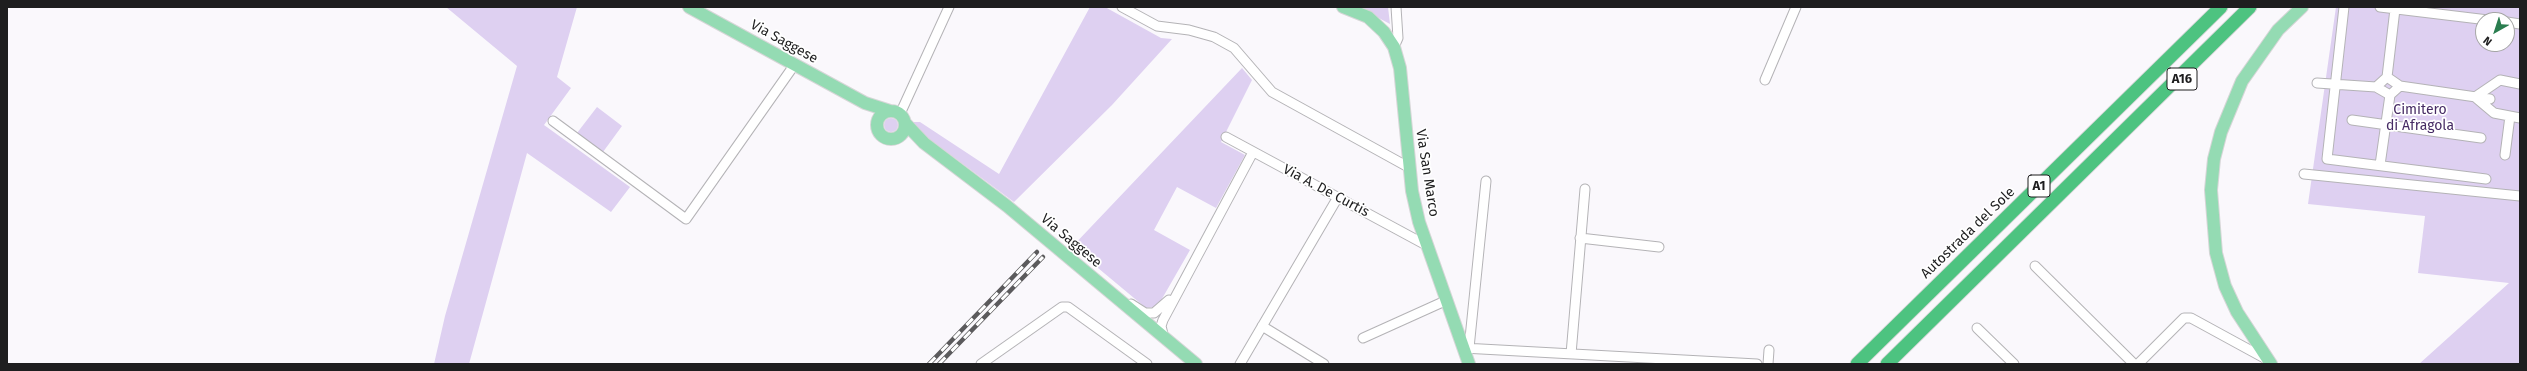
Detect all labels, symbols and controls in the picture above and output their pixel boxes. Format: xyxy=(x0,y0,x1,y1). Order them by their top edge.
north arrow xyxy=(2475,12,2515,52)
street label: Via Saggese xyxy=(747,17,821,67)
text: N xyxy=(2481,34,2495,48)
road number: A16 xyxy=(2167,68,2197,90)
park label: Cimitero di Afragola xyxy=(2386,102,2454,134)
street label: Via San Marco xyxy=(1412,128,1442,218)
street label: Via A. De Curtis xyxy=(1280,161,1372,221)
road number: A1 xyxy=(2028,175,2050,197)
street label: Autostrada del Sole xyxy=(1917,184,2019,282)
street label: Via Saggese xyxy=(1037,211,1105,271)

